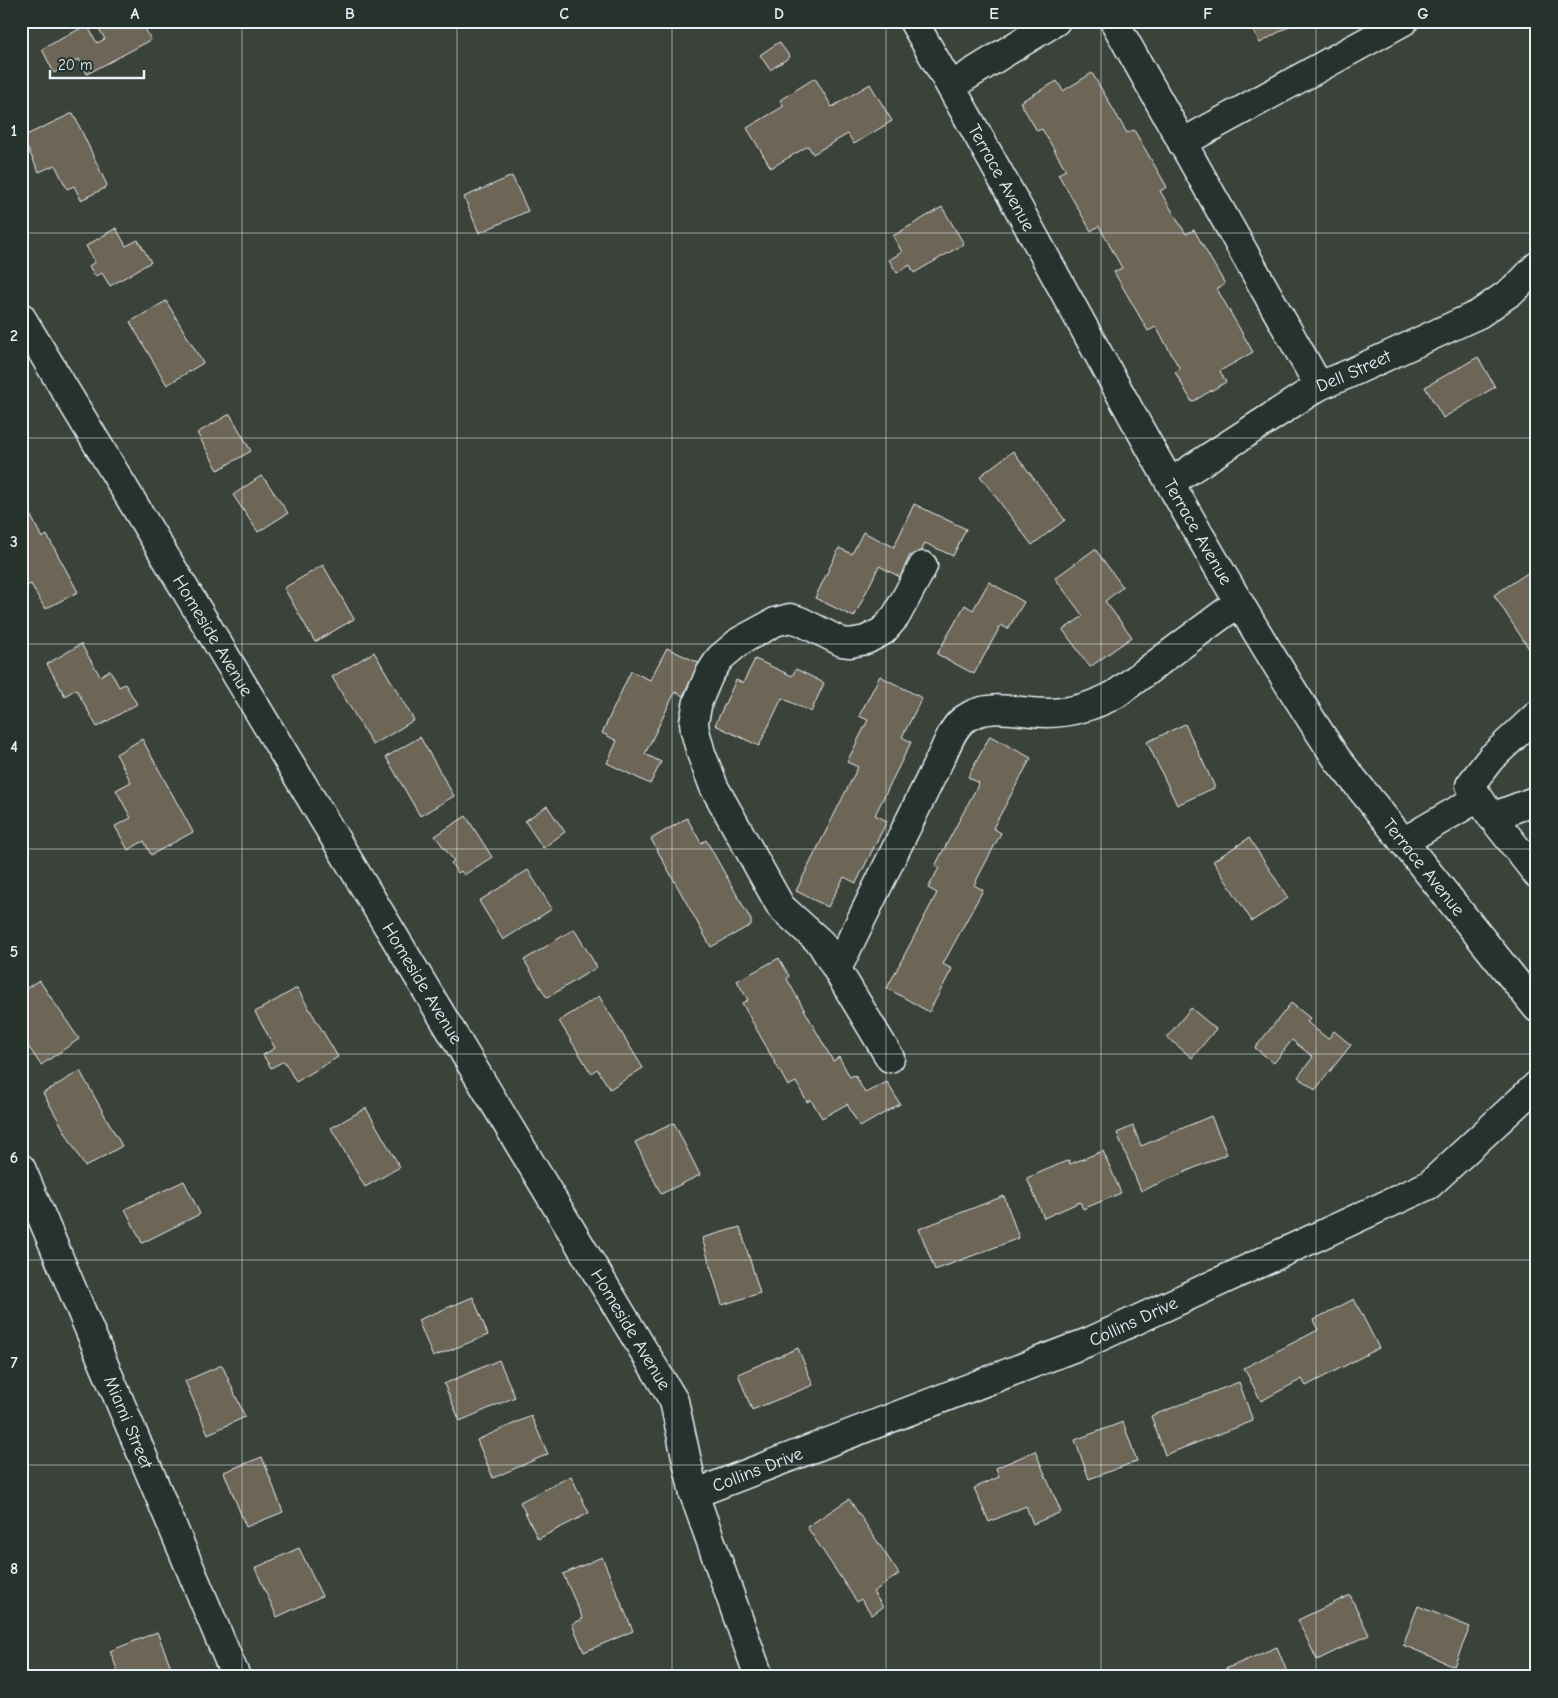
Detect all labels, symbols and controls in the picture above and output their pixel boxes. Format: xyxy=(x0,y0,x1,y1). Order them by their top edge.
text: A xyxy=(131,5,140,23)
text: B xyxy=(345,5,355,23)
text: C xyxy=(559,5,569,23)
text: D xyxy=(774,5,784,23)
text: E xyxy=(989,5,999,23)
text: F xyxy=(1203,5,1213,23)
text: G xyxy=(1417,5,1429,23)
scale bar xyxy=(50,48,144,80)
text: 20 m xyxy=(58,56,92,74)
street label: Terrace Avenue xyxy=(963,121,1039,235)
text: 1 xyxy=(11,122,17,140)
text: 2 xyxy=(10,327,18,345)
street label: Dell Street xyxy=(1313,345,1395,397)
street label: Terrace Avenue xyxy=(1159,475,1236,589)
text: 3 xyxy=(10,533,18,551)
street label: Homeside Avenue xyxy=(168,572,257,700)
text: 4 xyxy=(10,738,18,756)
street label: Terrace Avenue xyxy=(1378,815,1469,920)
street label: Homeside Avenue xyxy=(378,919,467,1048)
text: 5 xyxy=(10,943,18,961)
text: 6 xyxy=(10,1149,18,1167)
street label: Homeside Avenue xyxy=(586,1265,675,1394)
street label: Collins Drive xyxy=(1086,1293,1181,1351)
text: 7 xyxy=(10,1354,18,1372)
street label: Miami Street xyxy=(99,1373,157,1473)
street label: Collins Drive xyxy=(710,1443,806,1497)
text: 8 xyxy=(10,1560,18,1578)

